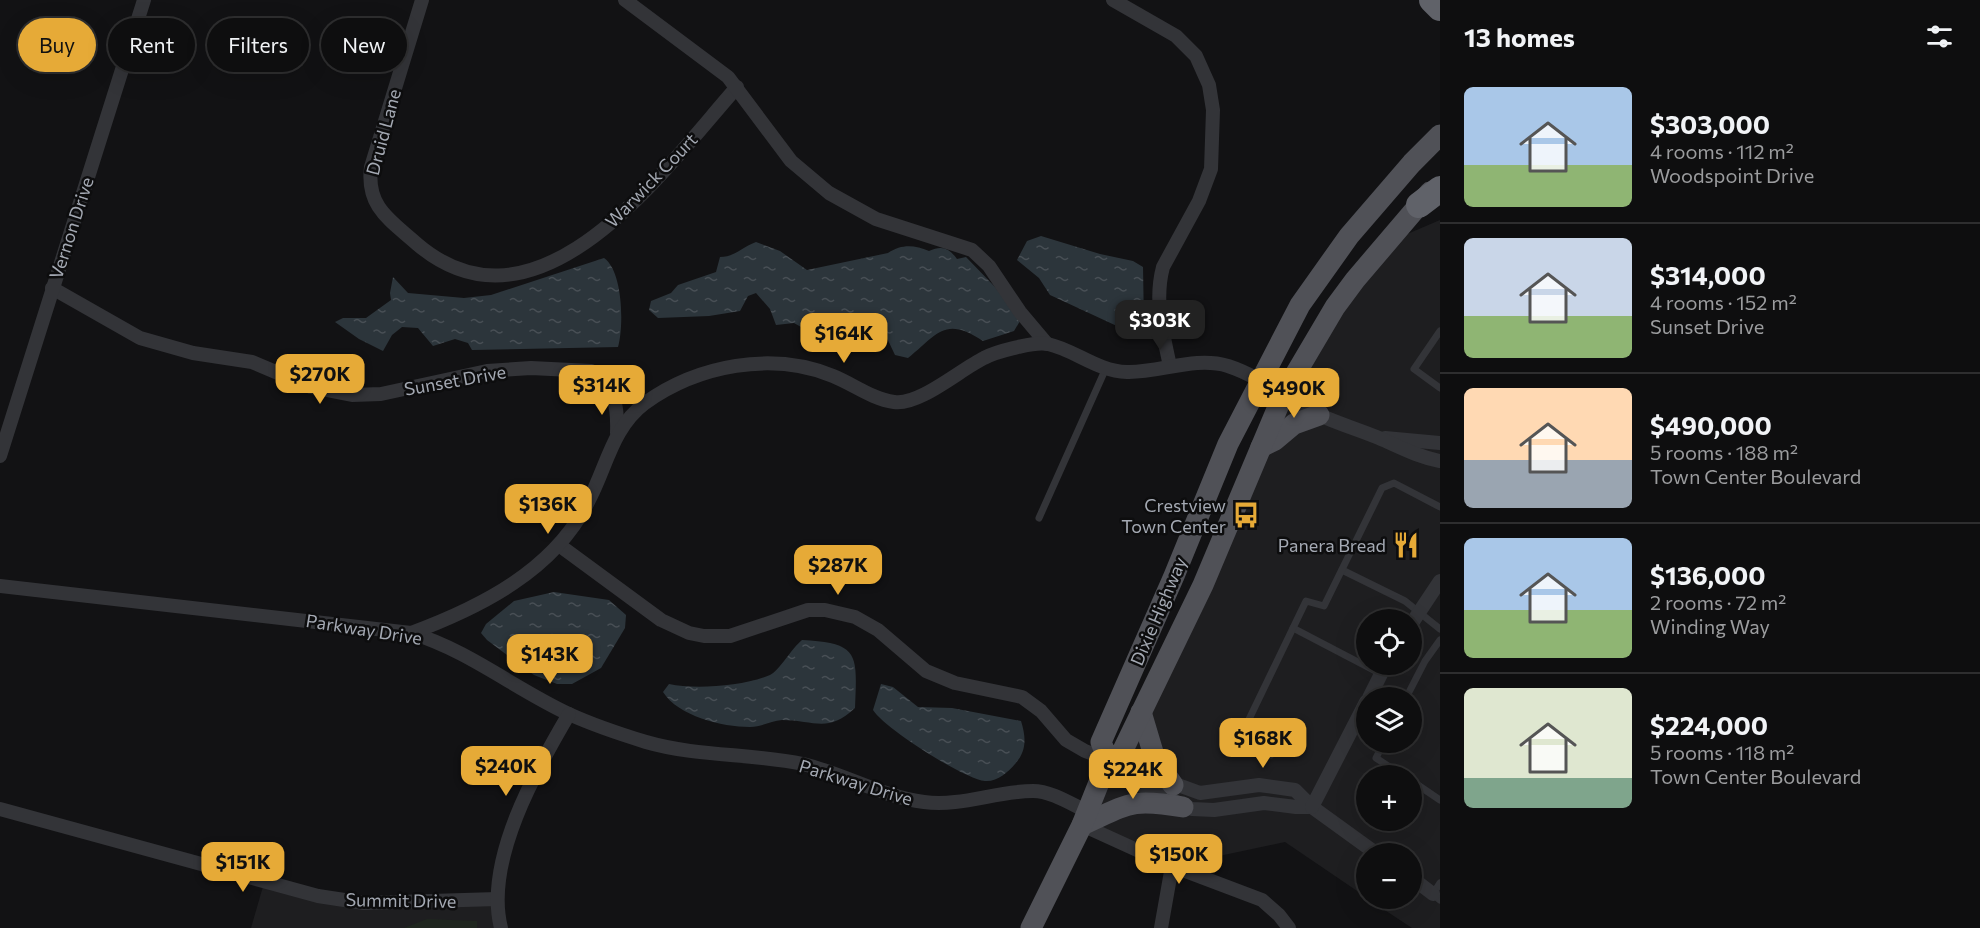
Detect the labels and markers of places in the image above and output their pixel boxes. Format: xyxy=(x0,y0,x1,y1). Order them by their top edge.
pin: $303K xyxy=(1118,300,1202,351)
pin: $164K xyxy=(802,313,886,364)
pin: $270K xyxy=(278,354,362,405)
pin: $314K xyxy=(560,365,644,416)
pin: $490K xyxy=(1252,368,1336,419)
pin: $136K xyxy=(506,484,590,535)
place label: Crestview Town Center xyxy=(1121,494,1226,537)
bus stop icon: Crestview Town Center xyxy=(1231,500,1261,530)
restaurant icon: Panera Bread xyxy=(1391,530,1421,560)
place label: Panera Bread xyxy=(1278,534,1386,556)
pin: $287K xyxy=(796,545,880,596)
pin: $143K xyxy=(508,634,592,685)
pin: $168K xyxy=(1221,718,1305,769)
pin: $240K xyxy=(464,746,548,797)
pin: $224K xyxy=(1091,749,1175,800)
pin: $150K xyxy=(1137,834,1221,885)
pin: $151K xyxy=(201,842,285,893)

